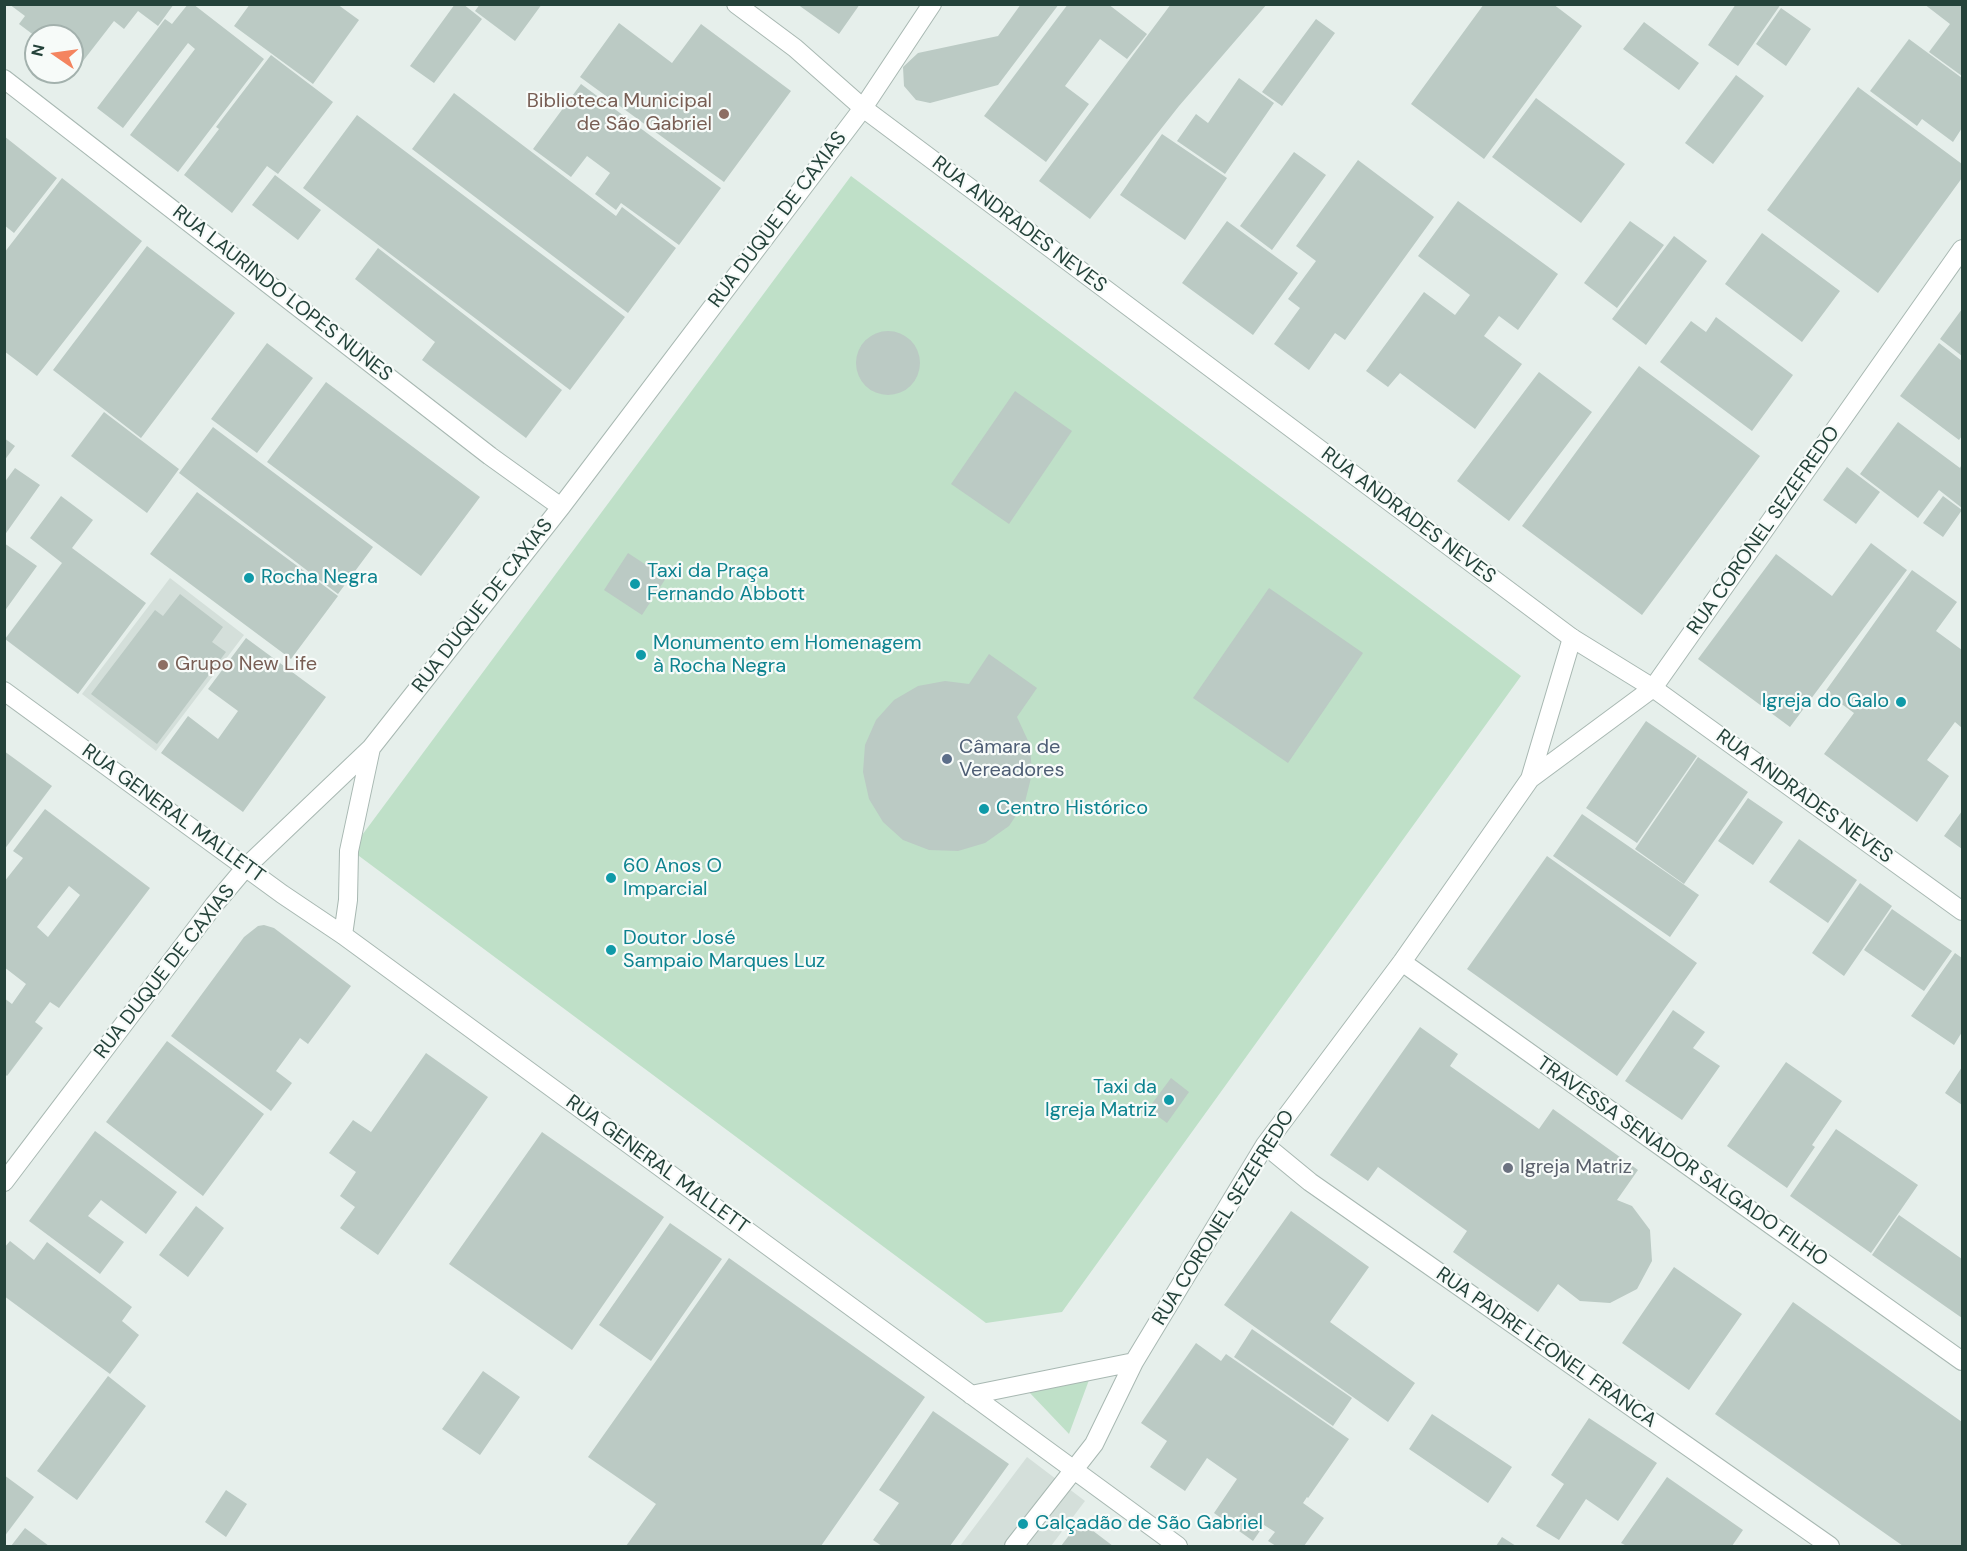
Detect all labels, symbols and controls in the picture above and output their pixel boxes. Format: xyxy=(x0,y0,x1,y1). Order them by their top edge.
north arrow xyxy=(24,24,84,84)
text: N xyxy=(26,42,49,58)
place label: Biblioteca Municipal de São Gabriel xyxy=(527,90,712,137)
marker: Biblioteca Municipal de São Gabriel xyxy=(717,107,731,121)
street label: RUA DUQUE DE CAXIAS xyxy=(704,127,852,313)
street label: RUA ANDRADES NEVES xyxy=(927,152,1111,298)
street label: RUA LAURINDO LOPES NUNES xyxy=(167,201,397,387)
street label: RUA CORONEL SEZEFREDO xyxy=(1683,422,1845,640)
street label: RUA ANDRADES NEVES xyxy=(1316,443,1500,589)
street label: RUA DUQUE DE CAXIAS xyxy=(408,514,558,698)
place label: Taxi da Praça Fernando Abbott xyxy=(647,560,805,607)
place label: Rocha Negra xyxy=(261,566,378,590)
marker: Rocha Negra xyxy=(242,571,256,585)
marker: Taxi da Praça Fernando Abbott xyxy=(628,577,642,591)
place label: Monumento em Homenagem à Rocha Negra xyxy=(653,632,921,679)
marker: Monumento em Homenagem à Rocha Negra xyxy=(634,648,648,662)
place label: Grupo New Life xyxy=(175,653,317,677)
marker: Grupo New Life xyxy=(156,658,170,672)
place label: Igreja do Galo xyxy=(1762,690,1889,714)
marker: Igreja do Galo xyxy=(1894,695,1908,709)
street label: RUA ANDRADES NEVES xyxy=(1711,725,1897,869)
place label: Câmara de Vereadores xyxy=(959,736,1065,783)
street label: RUA GENERAL MALLETT xyxy=(77,739,269,889)
marker: Câmara de Vereadores xyxy=(940,752,954,766)
place label: Centro Histórico xyxy=(996,797,1148,821)
marker: Centro Histórico xyxy=(977,802,991,816)
place label: 60 Anos O Imparcial xyxy=(623,855,722,902)
marker: 60 Anos O Imparcial xyxy=(604,871,618,885)
street label: RUA DUQUE DE CAXIAS xyxy=(90,880,240,1064)
place label: Doutor José Sampaio Marques Luz xyxy=(623,927,825,974)
marker: Doutor José Sampaio Marques Luz xyxy=(604,943,618,957)
street label: TRAVESSA SENADOR SALGADO FILHO xyxy=(1532,1052,1832,1272)
place label: Taxi da Igreja Matriz xyxy=(1045,1076,1157,1123)
street label: RUA GENERAL MALLETT xyxy=(561,1090,753,1240)
marker: Taxi da Igreja Matriz xyxy=(1162,1093,1176,1107)
street label: RUA CORONEL SEZEFREDO xyxy=(1148,1106,1300,1330)
place label: Igreja Matriz xyxy=(1520,1156,1632,1180)
marker: Igreja Matriz xyxy=(1501,1161,1515,1175)
street label: RUA PADRE LEONEL FRANCA xyxy=(1431,1263,1661,1433)
place label: Calçadão de São Gabriel xyxy=(1035,1512,1263,1536)
marker: Calçadão de São Gabriel xyxy=(1016,1517,1030,1531)

